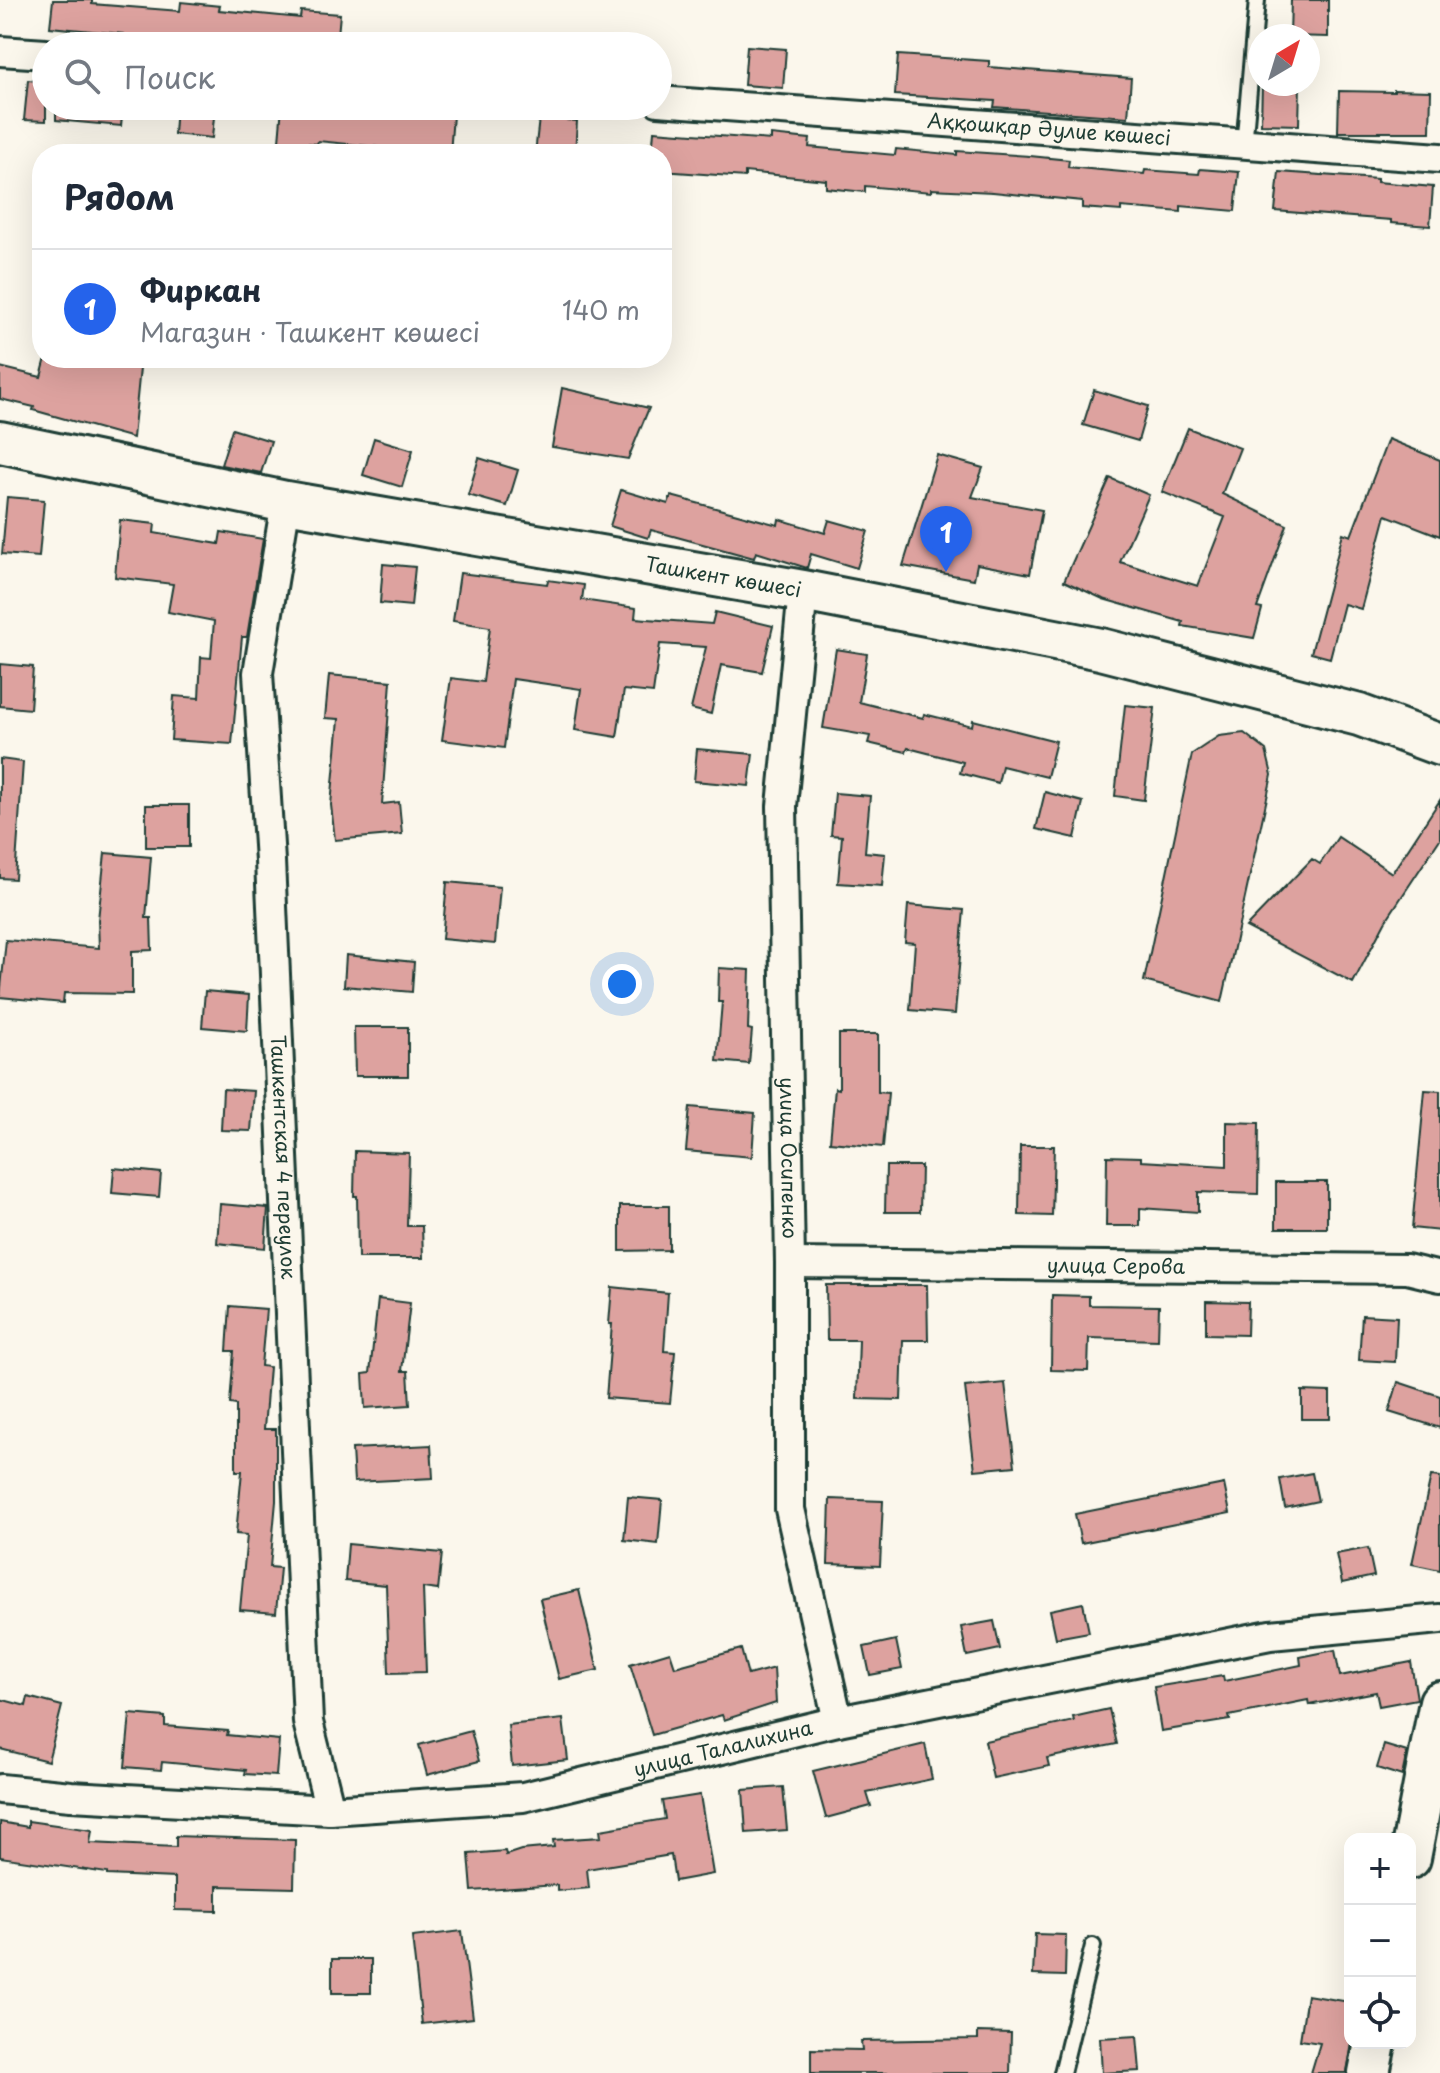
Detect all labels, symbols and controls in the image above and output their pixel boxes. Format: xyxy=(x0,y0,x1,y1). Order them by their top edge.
north arrow xyxy=(1248,24,1320,96)
search box xyxy=(32,32,672,120)
icon: search xyxy=(60,54,104,98)
text: Поиск xyxy=(124,54,215,99)
street label: Аққошқар Әулие көшесі xyxy=(926,105,1172,152)
text: Рядом xyxy=(64,170,175,222)
text: Фиркан xyxy=(140,267,261,312)
text: 1 xyxy=(84,290,96,329)
text: 140 m xyxy=(562,290,640,329)
text: Магазин · Ташкент көшесі xyxy=(140,312,480,351)
pin: 1 xyxy=(920,506,972,572)
street label: Ташкент көшесі xyxy=(643,548,804,604)
your location xyxy=(602,964,642,1004)
street label: Ташкентская 4 переулок xyxy=(264,1034,304,1280)
street label: улица Осипенко xyxy=(773,1077,806,1239)
street label: улица Серова xyxy=(1047,1249,1186,1281)
street label: улица Талалихина xyxy=(630,1712,816,1784)
map controls xyxy=(1344,1833,1416,2049)
button: + xyxy=(1344,1833,1416,1905)
button: − xyxy=(1344,1905,1416,1977)
button: locate xyxy=(1344,1977,1416,2049)

